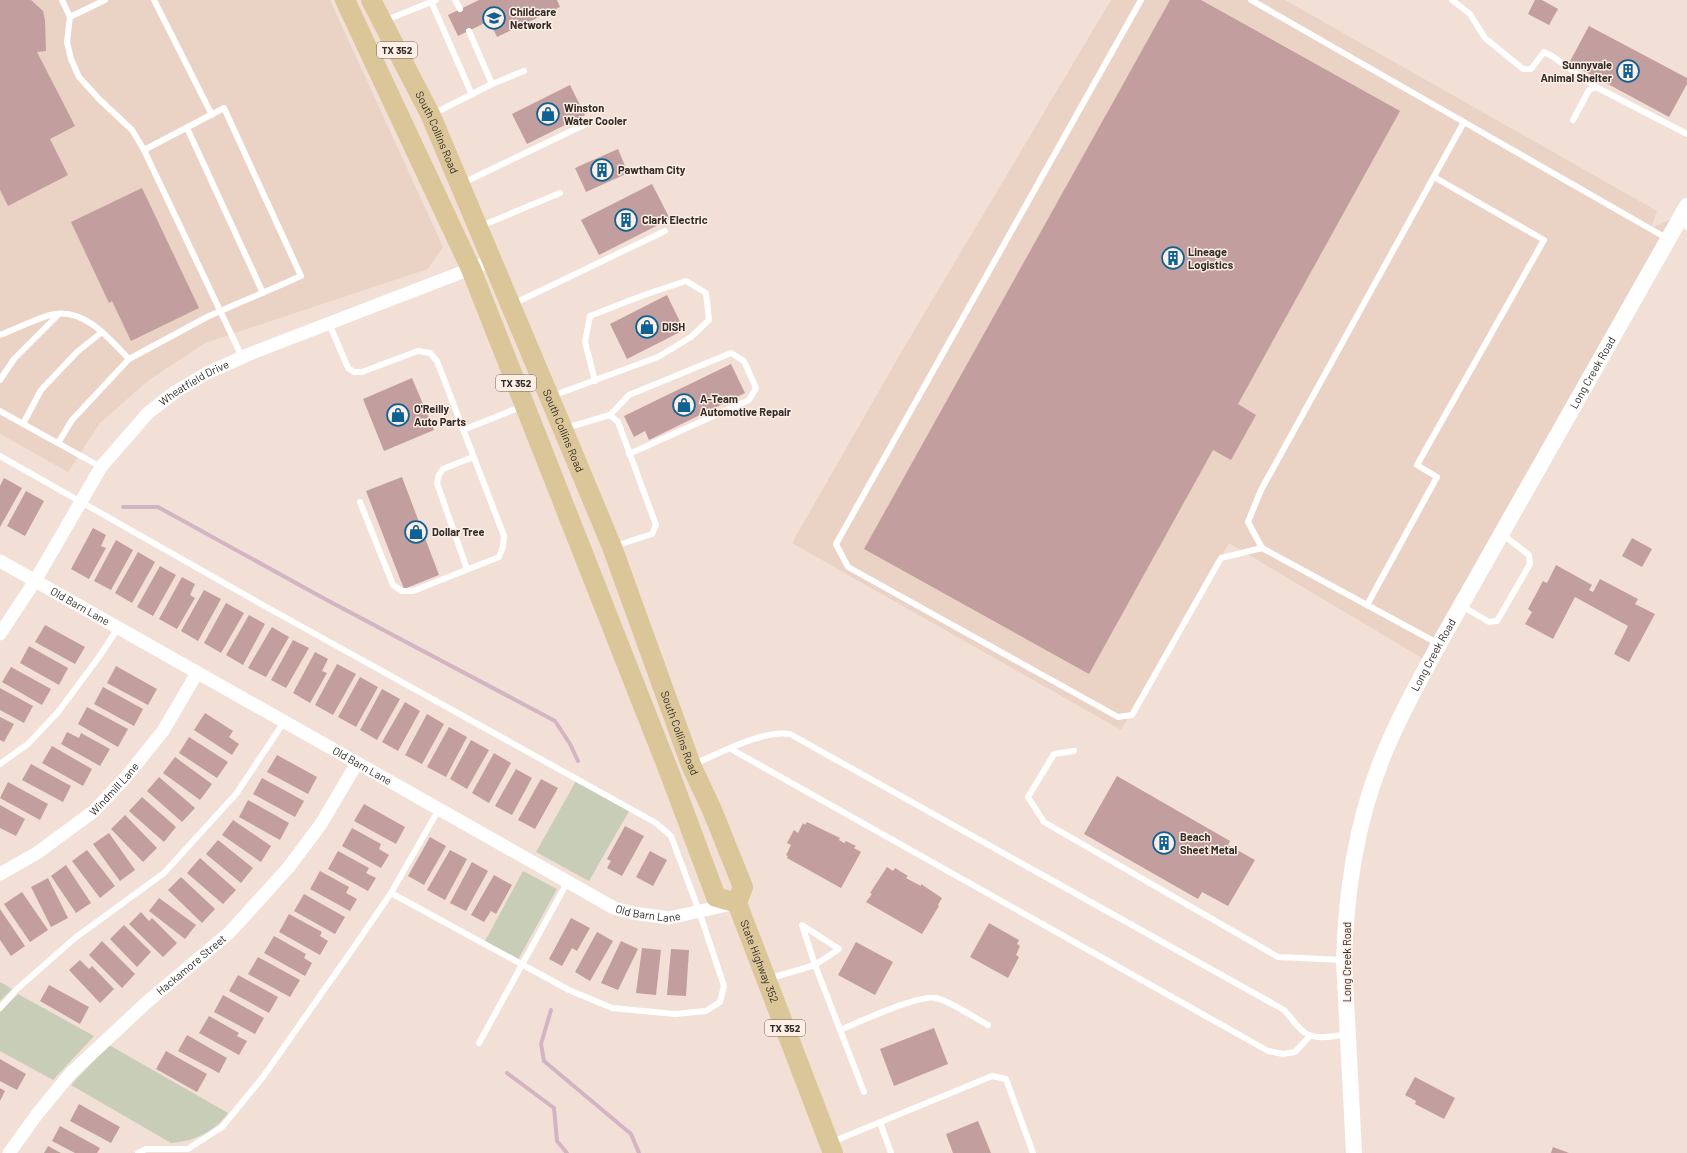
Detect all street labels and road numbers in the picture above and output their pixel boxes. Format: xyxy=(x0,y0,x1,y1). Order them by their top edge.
road number: TX 352 xyxy=(377,42,417,58)
street label: South Collins Road xyxy=(413,89,461,175)
street label: Long Creek Road xyxy=(1567,334,1618,411)
street label: Wheatfield Drive xyxy=(156,357,231,408)
road number: TX 352 xyxy=(496,375,536,391)
street label: South Collins Road xyxy=(541,387,587,474)
street label: Old Barn Lane xyxy=(48,584,112,628)
street label: Long Creek Road xyxy=(1408,616,1458,693)
street label: South Collins Road xyxy=(659,689,702,777)
street label: Old Barn Lane xyxy=(331,743,394,787)
street label: Windmill Lane xyxy=(86,760,141,818)
street label: Old Barn Lane xyxy=(614,902,682,924)
street label: State Highway 352 xyxy=(738,918,782,1004)
street label: Long Creek Road xyxy=(1340,922,1353,1002)
street label: Hackamore Street xyxy=(153,932,228,997)
road number: TX 352 xyxy=(765,1020,805,1036)

